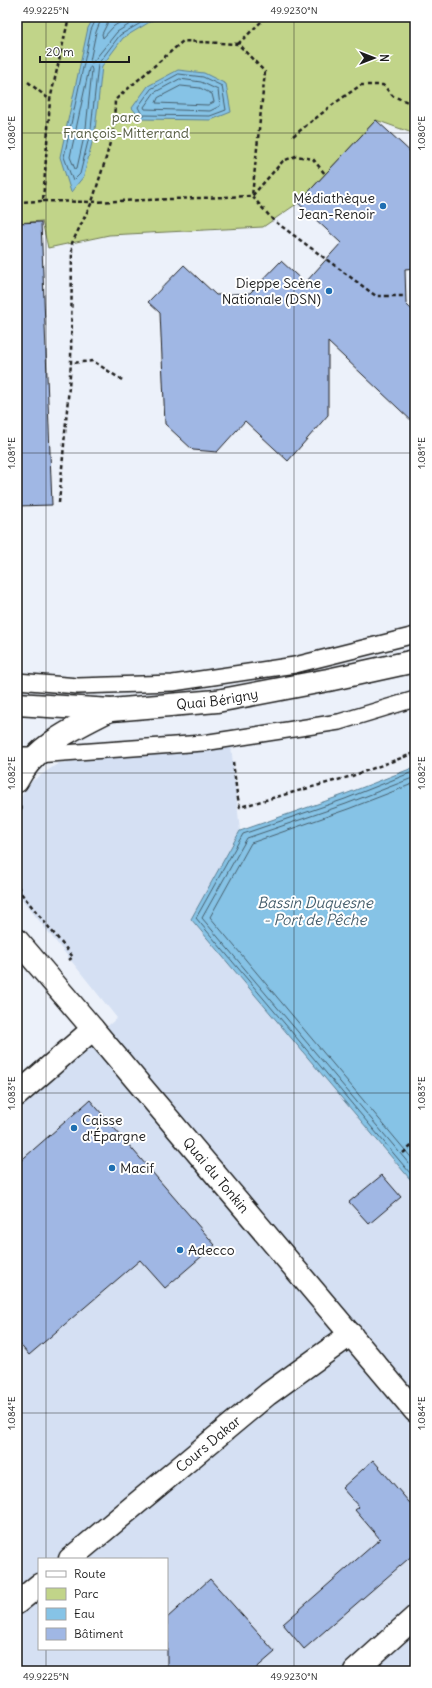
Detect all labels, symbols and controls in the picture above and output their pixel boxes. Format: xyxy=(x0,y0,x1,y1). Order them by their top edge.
text: 49.9225°N xyxy=(23,4,69,17)
text: 49.9230°N xyxy=(270,4,318,17)
scale bar xyxy=(40,38,129,64)
north arrow xyxy=(354,38,394,78)
text: 20 m xyxy=(46,44,74,59)
text: N xyxy=(377,54,391,62)
park label: parc François-Mitterrand xyxy=(63,108,189,142)
text: 1.080°E xyxy=(5,116,18,150)
text: 1.080°E xyxy=(415,116,428,150)
place label: Médiathèque Jean-Renoir xyxy=(293,189,375,223)
marker: Médiathèque Jean-Renoir xyxy=(378,201,388,211)
place label: Dieppe Scène Nationale (DSN) xyxy=(222,274,321,308)
marker: Dieppe Scène Nationale (DSN) xyxy=(324,286,334,296)
text: 1.081°E xyxy=(5,437,18,469)
text: 1.081°E xyxy=(415,437,428,469)
street label: Quai Bérigny xyxy=(176,684,260,713)
text: 1.082°E xyxy=(5,756,18,790)
text: 1.082°E xyxy=(415,756,428,790)
water label: Bassin Duquesne - Port de Pêche xyxy=(257,893,374,929)
text: 1.083°E xyxy=(5,1076,18,1110)
text: 1.083°E xyxy=(415,1076,428,1110)
place label: Caisse d'Épargne xyxy=(82,1111,146,1145)
marker: Caisse d'Épargne xyxy=(69,1123,79,1133)
street label: Quai du Tonkin xyxy=(179,1133,253,1217)
place label: Macif xyxy=(120,1159,154,1177)
marker: Macif xyxy=(107,1163,117,1173)
place label: Adecco xyxy=(188,1241,235,1259)
marker: Adecco xyxy=(175,1245,185,1255)
text: 1.084°E xyxy=(5,1396,18,1430)
text: 1.084°E xyxy=(415,1396,428,1430)
street label: Cours Dakar xyxy=(172,1411,245,1476)
legend xyxy=(38,1558,168,1650)
text: Route xyxy=(74,1566,106,1581)
text: Parc xyxy=(74,1586,99,1601)
text: Eau xyxy=(74,1606,95,1621)
text: Bâtiment xyxy=(74,1626,123,1641)
text: 49.9225°N xyxy=(23,1670,69,1683)
text: 49.9230°N xyxy=(270,1670,318,1683)

